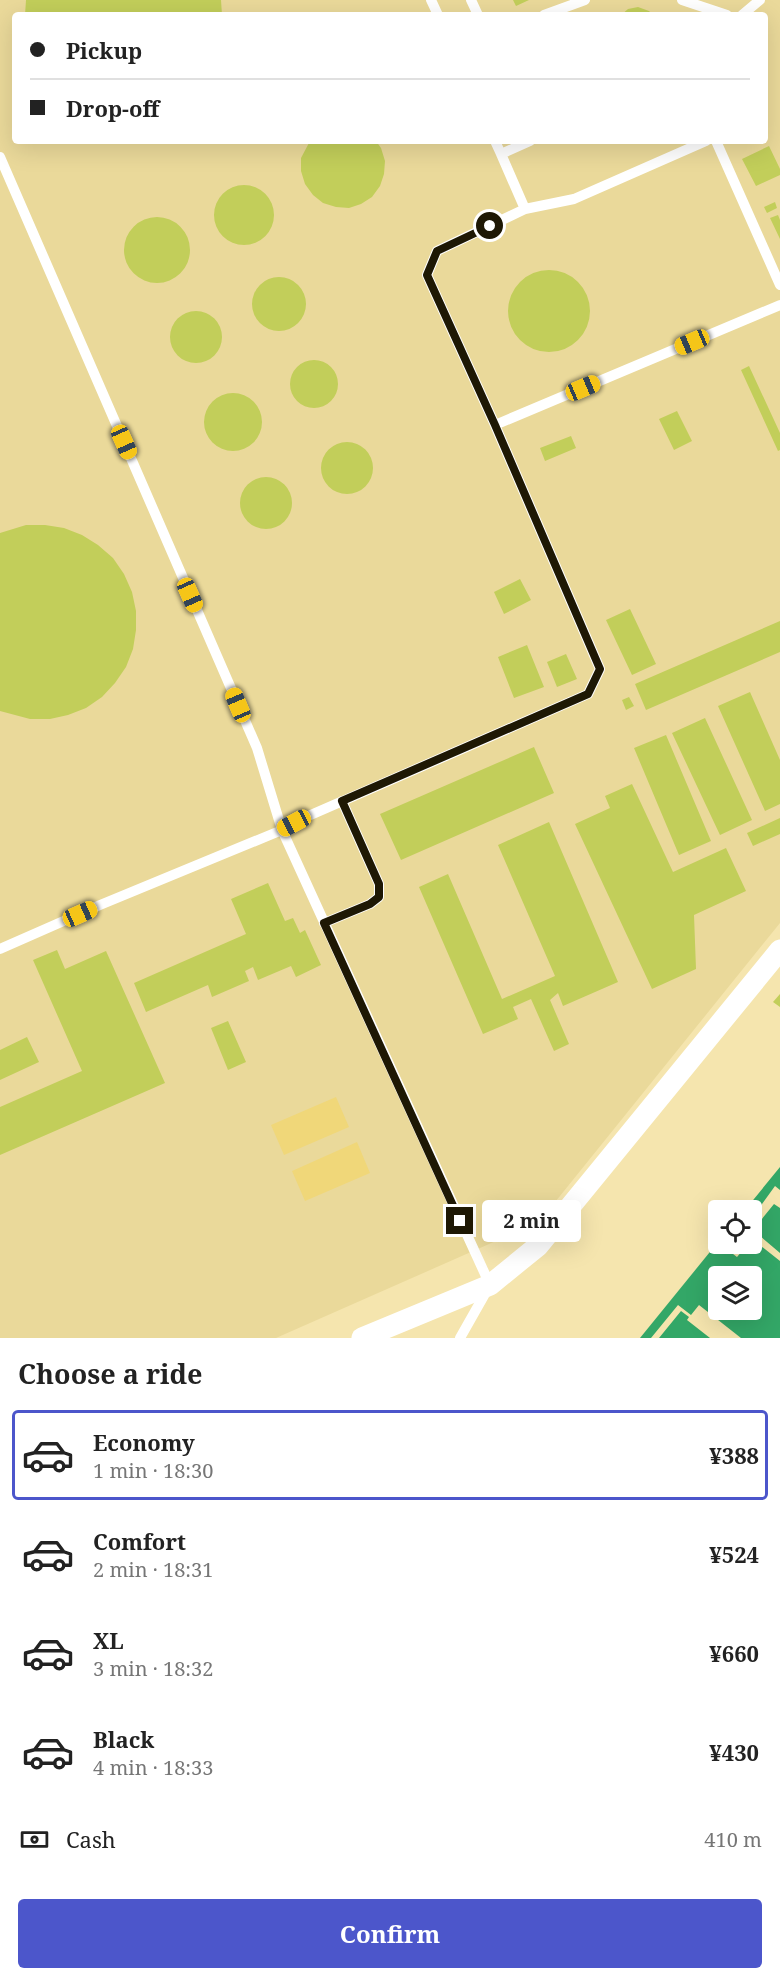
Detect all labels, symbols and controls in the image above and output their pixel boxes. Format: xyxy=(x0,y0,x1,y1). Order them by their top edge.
text: Pickup xyxy=(66,35,142,65)
text: Drop-off xyxy=(66,93,159,123)
route start xyxy=(476,212,503,239)
car xyxy=(672,327,712,357)
car xyxy=(563,373,603,403)
car xyxy=(108,422,140,462)
car xyxy=(174,575,206,615)
car xyxy=(223,685,253,725)
car xyxy=(274,807,314,839)
car xyxy=(60,898,100,930)
callout: 2 min xyxy=(481,1200,580,1242)
map controls xyxy=(708,1200,762,1320)
button: locate xyxy=(708,1200,762,1254)
route end xyxy=(446,1207,473,1234)
text: 2 min xyxy=(503,1207,560,1234)
button: layers xyxy=(708,1266,762,1320)
text: Choose a ride xyxy=(18,1355,203,1392)
text: Economy xyxy=(93,1427,195,1457)
icon: car xyxy=(21,1428,75,1482)
text: ¥388 xyxy=(709,1440,759,1470)
text: 1 min · 18:30 xyxy=(93,1457,213,1484)
text: Comfort xyxy=(93,1526,186,1556)
icon: car xyxy=(21,1527,75,1581)
text: ¥524 xyxy=(709,1539,759,1569)
text: 2 min · 18:31 xyxy=(93,1556,213,1583)
text: XL xyxy=(93,1625,124,1655)
icon: car xyxy=(21,1626,75,1680)
text: ¥660 xyxy=(709,1638,759,1668)
text: 3 min · 18:32 xyxy=(93,1655,213,1682)
text: Black xyxy=(93,1724,154,1754)
icon: car xyxy=(21,1725,75,1779)
text: ¥430 xyxy=(709,1737,759,1767)
text: 4 min · 18:33 xyxy=(93,1754,213,1781)
icon: cash xyxy=(18,1823,51,1856)
text: Cash xyxy=(66,1824,116,1854)
text: 410 m xyxy=(704,1826,762,1853)
button: Confirm xyxy=(18,1899,762,1968)

